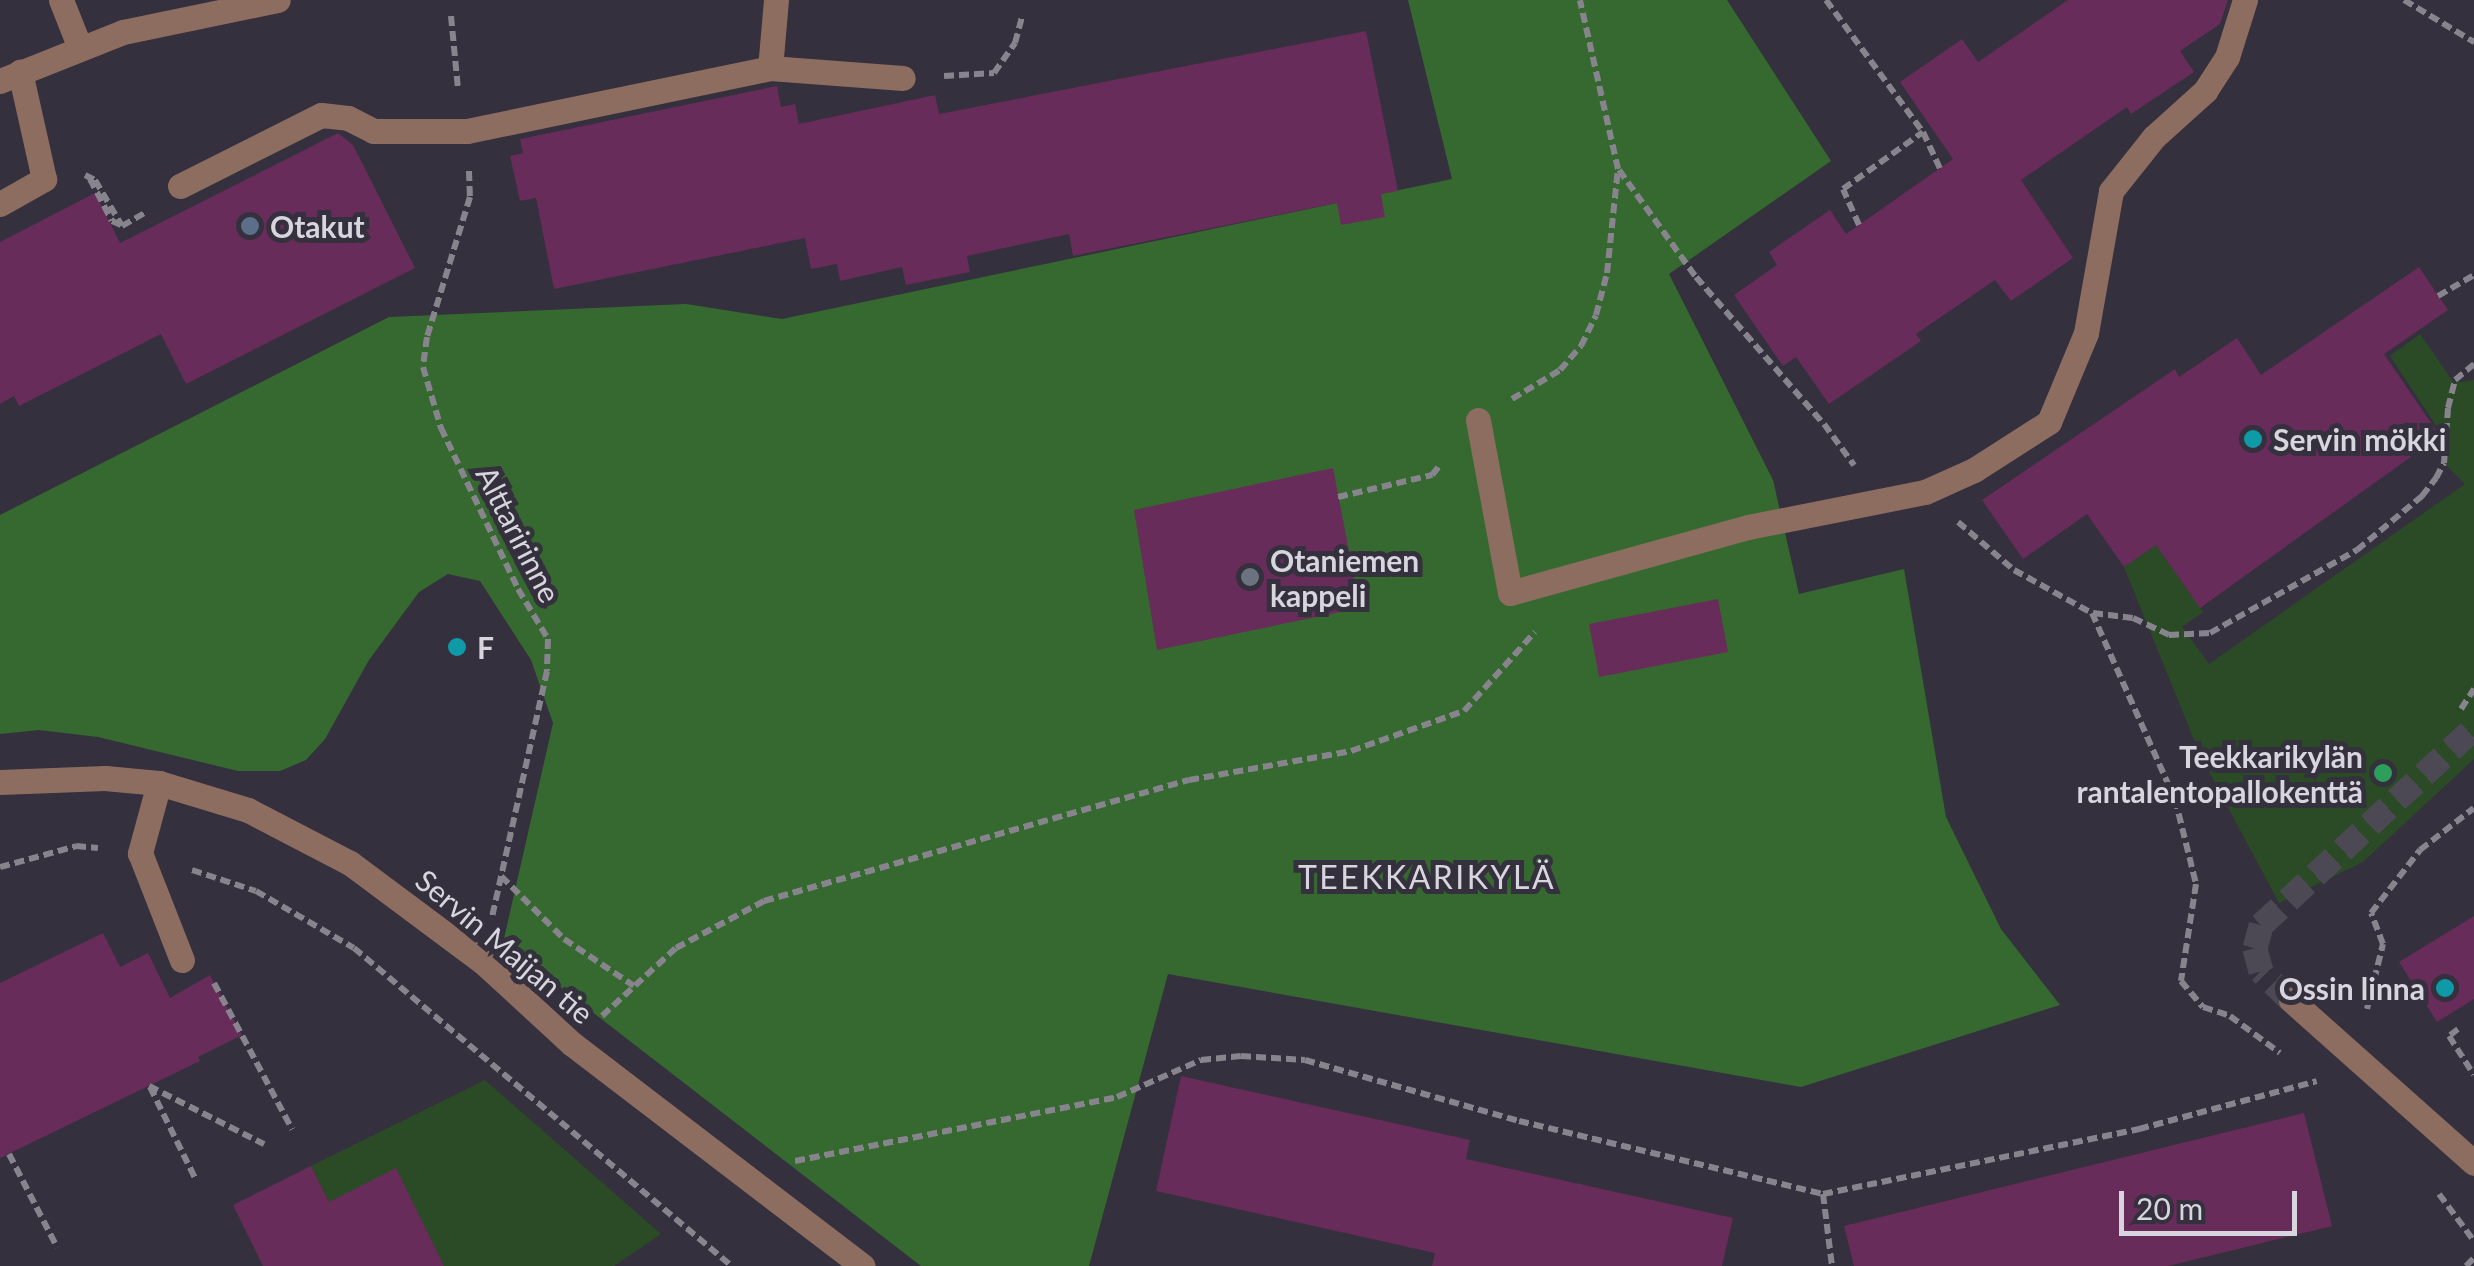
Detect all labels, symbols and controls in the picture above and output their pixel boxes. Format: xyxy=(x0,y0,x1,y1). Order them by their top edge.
place label: Otakut xyxy=(270,208,365,244)
marker: Otakut xyxy=(239,215,261,237)
place label: Servin mökki xyxy=(2273,421,2446,457)
marker: Servin mökki xyxy=(2242,428,2264,450)
street label: Alttaririnne xyxy=(469,460,569,608)
place label: Otaniemen kappeli xyxy=(1270,542,1419,612)
marker: Otaniemen kappeli xyxy=(1239,566,1261,588)
place label: F xyxy=(477,629,494,665)
marker: F xyxy=(446,636,468,658)
place label: Teekkarikylän rantalentopallokenttä xyxy=(2077,738,2363,808)
marker: Teekkarikylän rantalentopallokenttä xyxy=(2372,762,2394,784)
district label: TEEKKARIKYLÄ xyxy=(1298,858,1556,896)
street label: Servin Maijan tie xyxy=(409,861,601,1031)
place label: Ossin linna xyxy=(2279,970,2425,1006)
marker: Ossin linna xyxy=(2434,977,2456,999)
scale bar xyxy=(2124,1171,2302,1233)
text: 20 m xyxy=(2136,1190,2203,1226)

